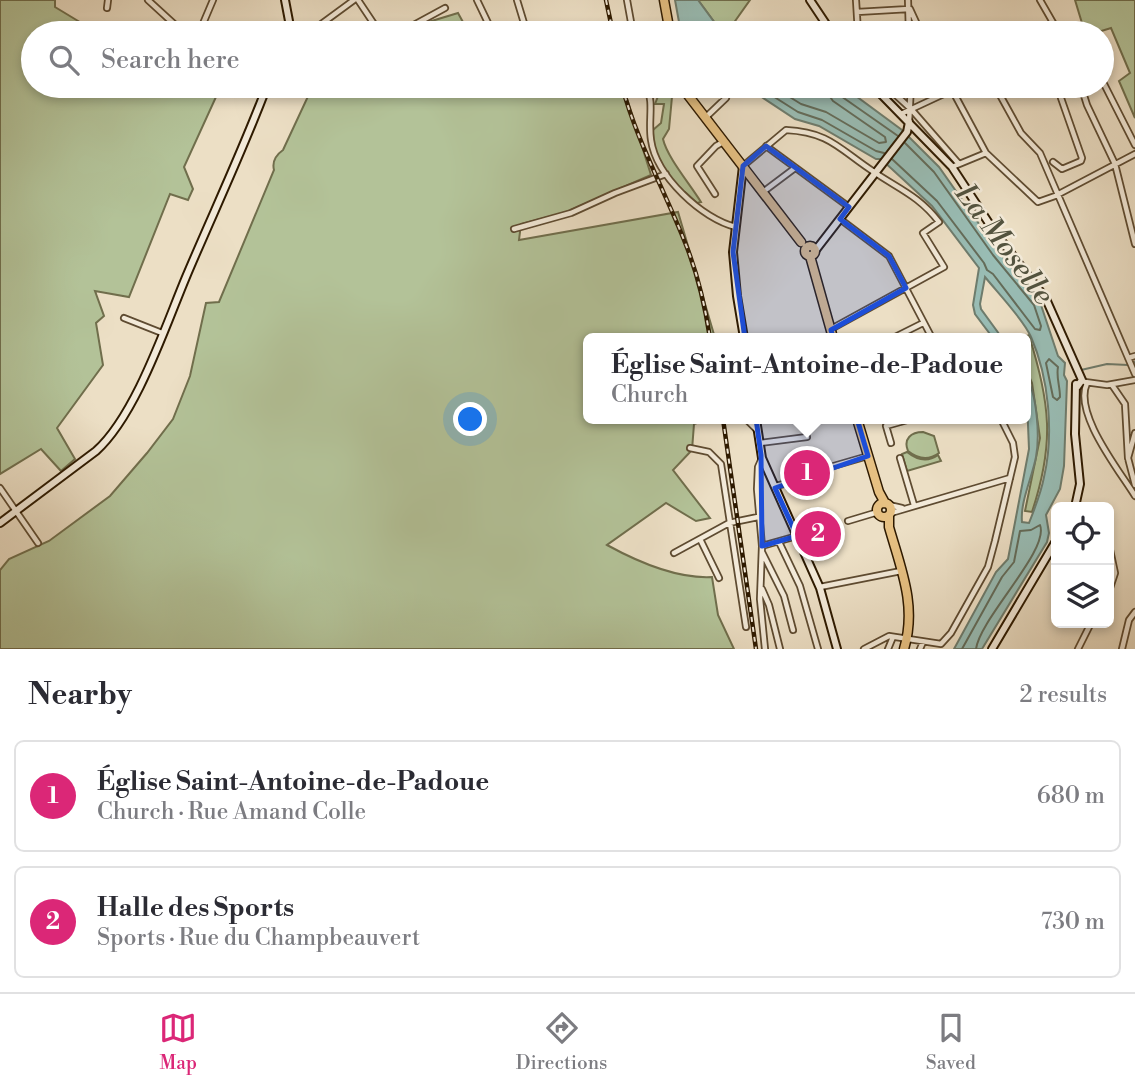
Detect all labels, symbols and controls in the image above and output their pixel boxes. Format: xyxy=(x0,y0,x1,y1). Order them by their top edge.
search box xyxy=(21,21,1114,98)
icon: search xyxy=(45,41,83,79)
text: Search here xyxy=(101,44,240,76)
water label: La Moselle xyxy=(946,176,1062,313)
popup xyxy=(583,333,1031,424)
text: Église Saint-Antoine-de-Padoue xyxy=(611,349,1003,381)
text: Church xyxy=(611,381,688,409)
your location xyxy=(453,402,487,436)
pin: 1 xyxy=(784,447,830,499)
map controls xyxy=(1051,502,1114,628)
button: locate xyxy=(1051,502,1114,565)
pin: 2 xyxy=(795,508,841,560)
button: layers xyxy=(1051,565,1114,628)
text: Nearby xyxy=(28,676,132,714)
text: 2 results xyxy=(1020,681,1107,709)
text: Église Saint-Antoine-de-Padoue xyxy=(97,766,489,798)
text: 1 xyxy=(47,782,59,810)
text: 680 m xyxy=(1037,782,1105,810)
text: Church · Rue Amand Colle xyxy=(97,798,366,826)
text: Halle des Sports xyxy=(97,892,294,924)
text: 2 xyxy=(46,908,60,936)
text: 730 m xyxy=(1041,908,1105,936)
text: Sports · Rue du Champbeauvert xyxy=(97,924,420,952)
tab: Map xyxy=(159,1009,197,1075)
tab: Directions xyxy=(516,1009,607,1075)
tab: Saved xyxy=(926,1009,976,1075)

